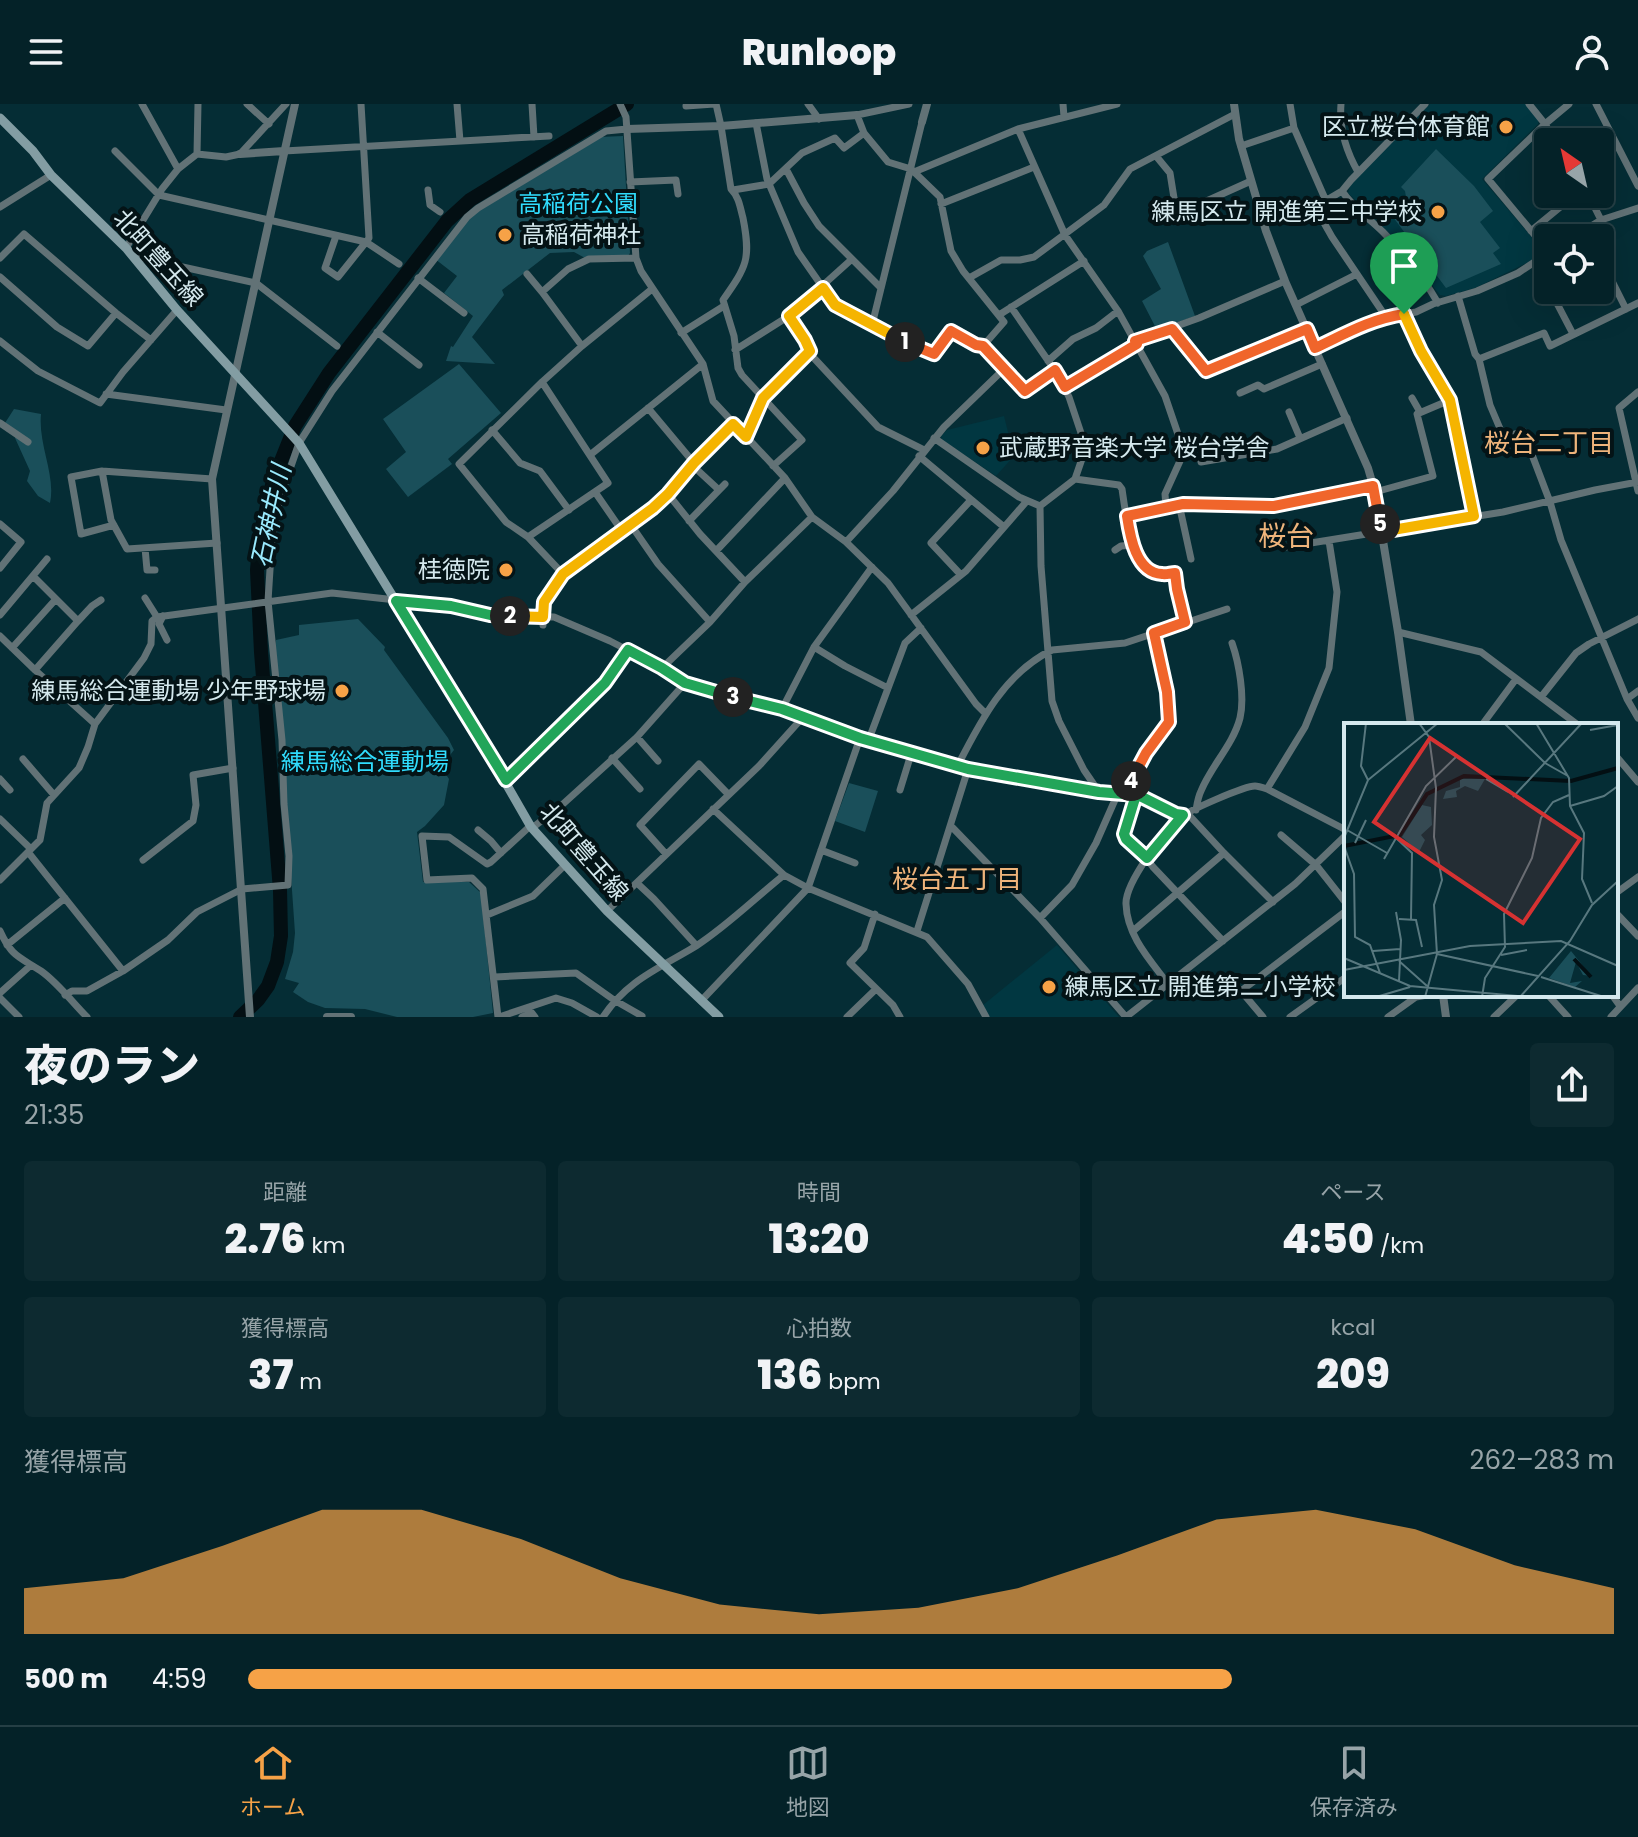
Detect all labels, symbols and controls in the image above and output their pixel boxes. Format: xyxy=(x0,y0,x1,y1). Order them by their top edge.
text: Runloop xyxy=(742,27,896,78)
icon: menu xyxy=(24,30,68,74)
icon: person xyxy=(1570,30,1614,74)
place label: 区立桜台体育館 xyxy=(1322,110,1490,143)
marker: 区立桜台体育館 xyxy=(1497,118,1515,136)
north arrow xyxy=(1534,128,1614,208)
map controls xyxy=(1534,128,1614,304)
park label: 高稲荷公園 xyxy=(518,187,638,220)
place label: 練馬区立 開進第三中学校 xyxy=(1152,195,1422,228)
street label: 北町豊玉線 xyxy=(106,202,211,313)
marker: 練馬区立 開進第三中学校 xyxy=(1429,203,1447,221)
place label: 高稲荷神社 xyxy=(521,218,641,251)
button: locate xyxy=(1534,224,1614,304)
marker: 高稲荷神社 xyxy=(496,226,514,244)
pin xyxy=(1370,232,1438,314)
icon: arrive xyxy=(1382,244,1426,288)
pin: 1 xyxy=(885,322,925,362)
text: 1 xyxy=(901,326,909,357)
district label: 桜台二丁目 xyxy=(1484,425,1614,461)
place label: 武蔵野音楽大学 桜台学舎 xyxy=(999,431,1269,464)
marker: 武蔵野音楽大学 桜台学舎 xyxy=(974,439,992,457)
water label: 石神井川 xyxy=(243,458,300,571)
pin: 5 xyxy=(1360,504,1400,544)
text: 5 xyxy=(1373,508,1387,539)
district label: 桜台 xyxy=(1258,517,1314,556)
place label: 桂徳院 xyxy=(418,553,490,586)
marker: 桂徳院 xyxy=(497,561,515,579)
pin: 2 xyxy=(490,596,530,636)
text: 2 xyxy=(504,600,516,631)
place label: 練馬総合運動場 少年野球場 xyxy=(32,674,326,707)
pin: 3 xyxy=(713,677,753,717)
text: 3 xyxy=(726,681,740,712)
marker: 練馬総合運動場 少年野球場 xyxy=(333,682,351,700)
inset map xyxy=(1344,723,1618,997)
park label: 練馬総合運動場 xyxy=(281,745,449,778)
pin: 4 xyxy=(1111,761,1151,801)
text: 4 xyxy=(1124,765,1138,796)
street label: 北町豊玉線 xyxy=(533,796,636,908)
district label: 桜台五丁目 xyxy=(892,861,1022,897)
place label: 練馬区立 開進第二小学校 xyxy=(1065,970,1335,1003)
marker: 練馬区立 開進第二小学校 xyxy=(1040,978,1058,996)
text: 夜のラン xyxy=(24,1035,200,1096)
button: share xyxy=(1530,1043,1614,1127)
text: 21:35 xyxy=(24,1097,84,1133)
text: 距離 xyxy=(263,1177,307,1208)
text: 時間 xyxy=(797,1177,841,1208)
text: ペース xyxy=(1321,1177,1385,1208)
text: 2.76 xyxy=(225,1211,306,1267)
text: 13:20 xyxy=(769,1211,870,1267)
text: 4:50 xyxy=(1282,1211,1374,1267)
text: km xyxy=(306,1230,346,1261)
text: /km xyxy=(1374,1230,1424,1261)
text: kcal xyxy=(1331,1312,1375,1343)
text: 獲得標高 xyxy=(241,1313,329,1344)
text: 心拍数 xyxy=(786,1313,852,1344)
text: 209 xyxy=(1316,1346,1390,1402)
text: 37 xyxy=(248,1347,293,1403)
text: 136 xyxy=(757,1347,823,1403)
text: m xyxy=(293,1366,322,1397)
text: bpm xyxy=(823,1366,881,1397)
text: 262–283 m xyxy=(1470,1442,1614,1478)
text: 獲得標高 xyxy=(24,1444,128,1480)
text: 500 m xyxy=(24,1661,108,1697)
text: 4:59 xyxy=(152,1661,207,1697)
tab: ホーム xyxy=(240,1741,305,1824)
tab: 地図 xyxy=(786,1741,830,1824)
tab: 保存済み xyxy=(1310,1741,1398,1824)

